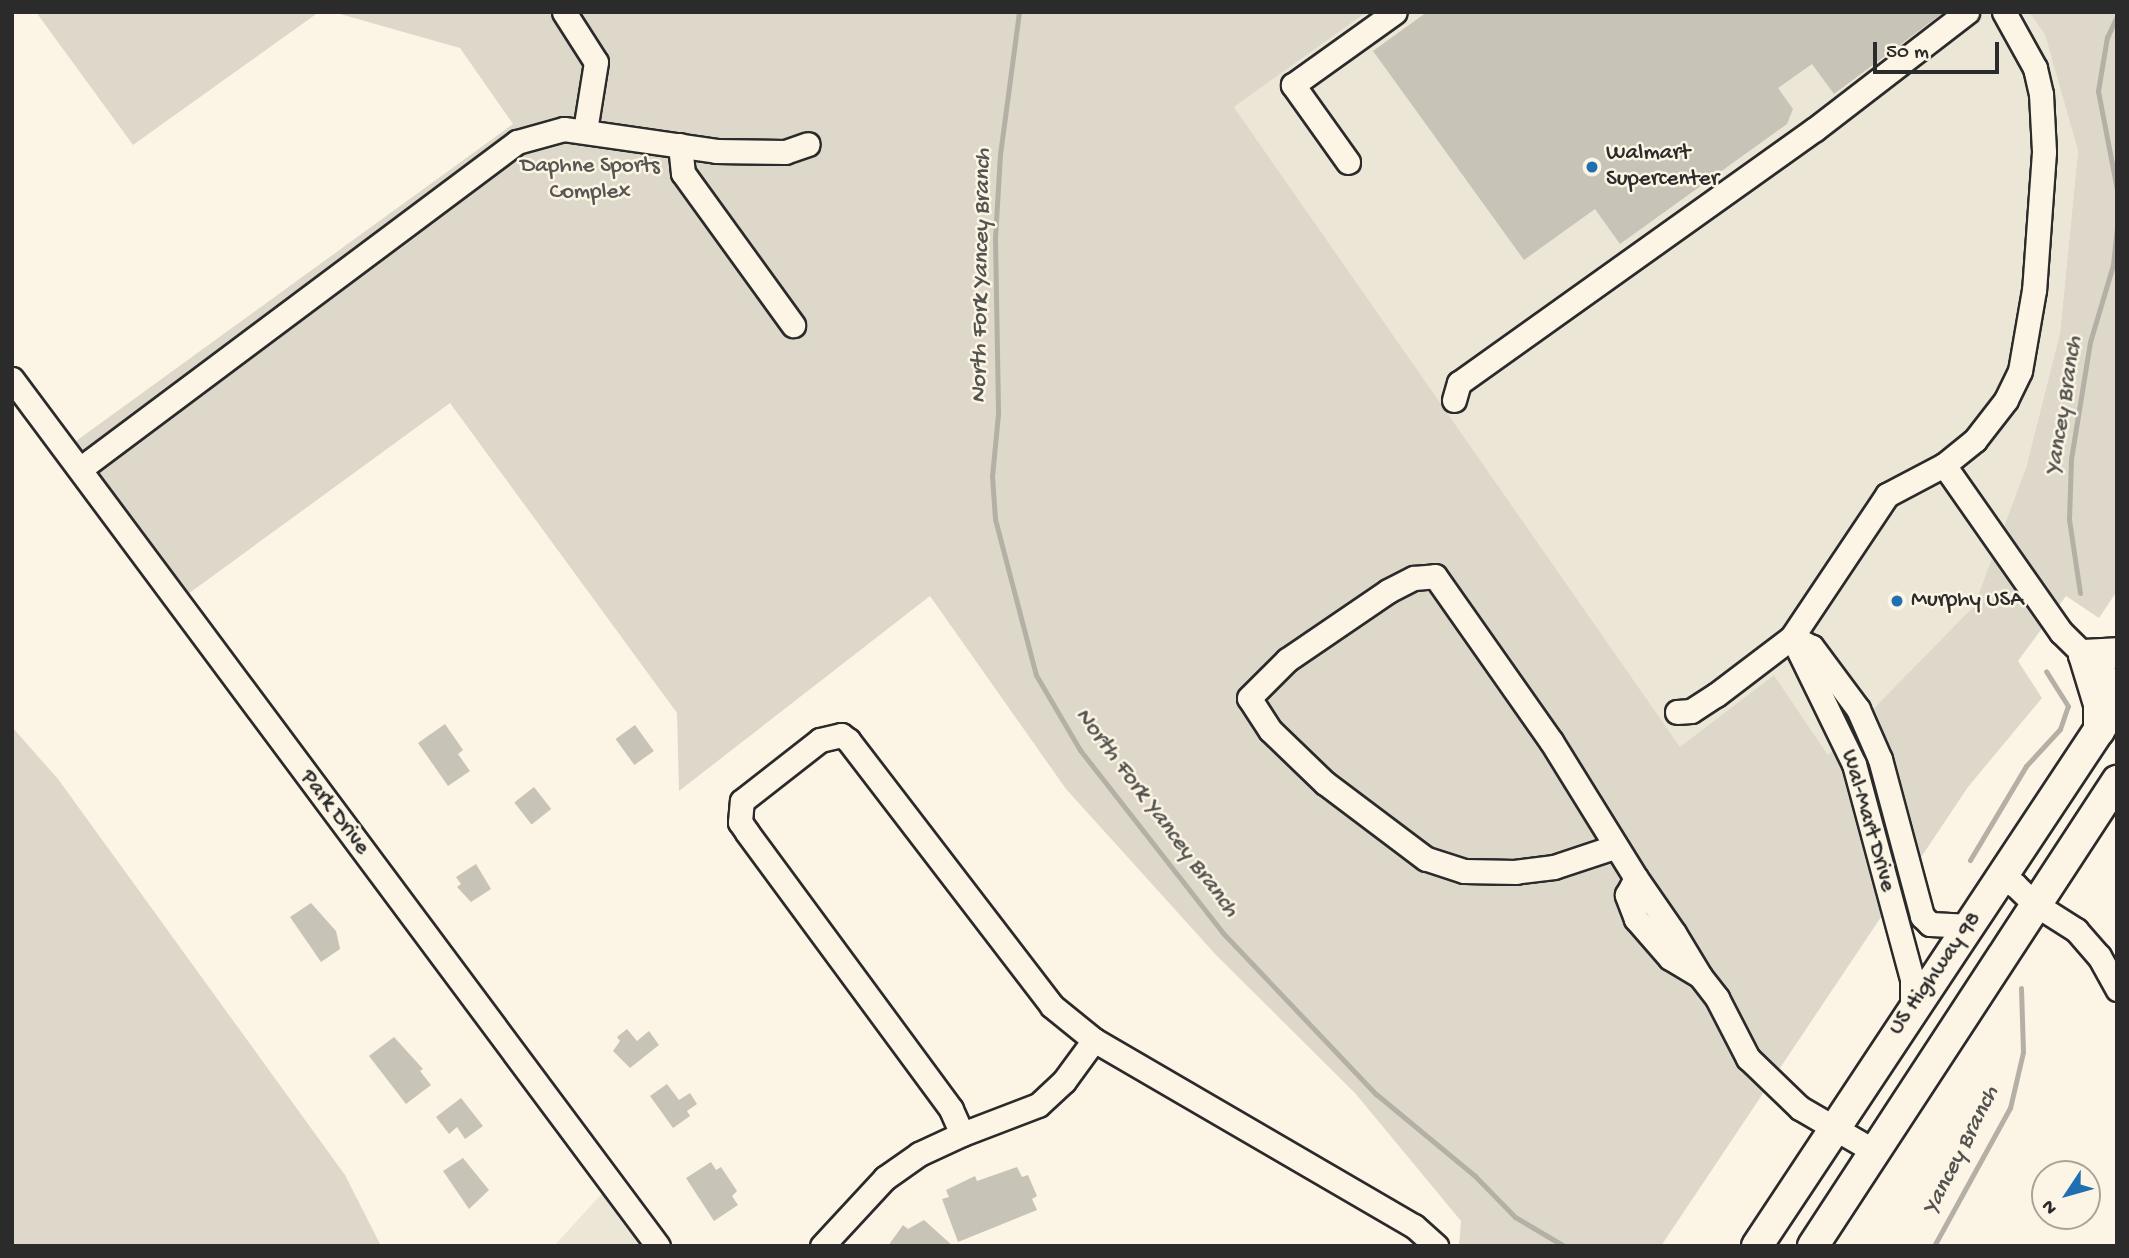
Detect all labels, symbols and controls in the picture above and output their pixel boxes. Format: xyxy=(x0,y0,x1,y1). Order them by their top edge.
scale bar xyxy=(1877,28,2003,72)
text: 50 m xyxy=(1886,41,1929,66)
place label: Walmart Supercenter xyxy=(1606,140,1719,194)
water label: North Fork Yancey Branch xyxy=(965,148,999,404)
park label: Daphne Sports Complex xyxy=(520,153,660,207)
marker: Walmart Supercenter xyxy=(1584,159,1600,175)
water label: Yancey Branch xyxy=(2040,334,2090,478)
place label: Murphy USA xyxy=(1911,587,2024,615)
marker: Murphy USA xyxy=(1889,593,1905,609)
water label: North Fork Yancey Branch xyxy=(1068,702,1244,924)
street label: Wal-Mart Drive xyxy=(1834,747,1900,895)
street label: Park Drive xyxy=(293,765,375,861)
street label: US Highway 98 xyxy=(1883,907,1989,1041)
water label: Yancey Branch xyxy=(1917,1082,2007,1220)
north arrow xyxy=(2031,1160,2101,1230)
text: N xyxy=(2037,1195,2063,1218)

